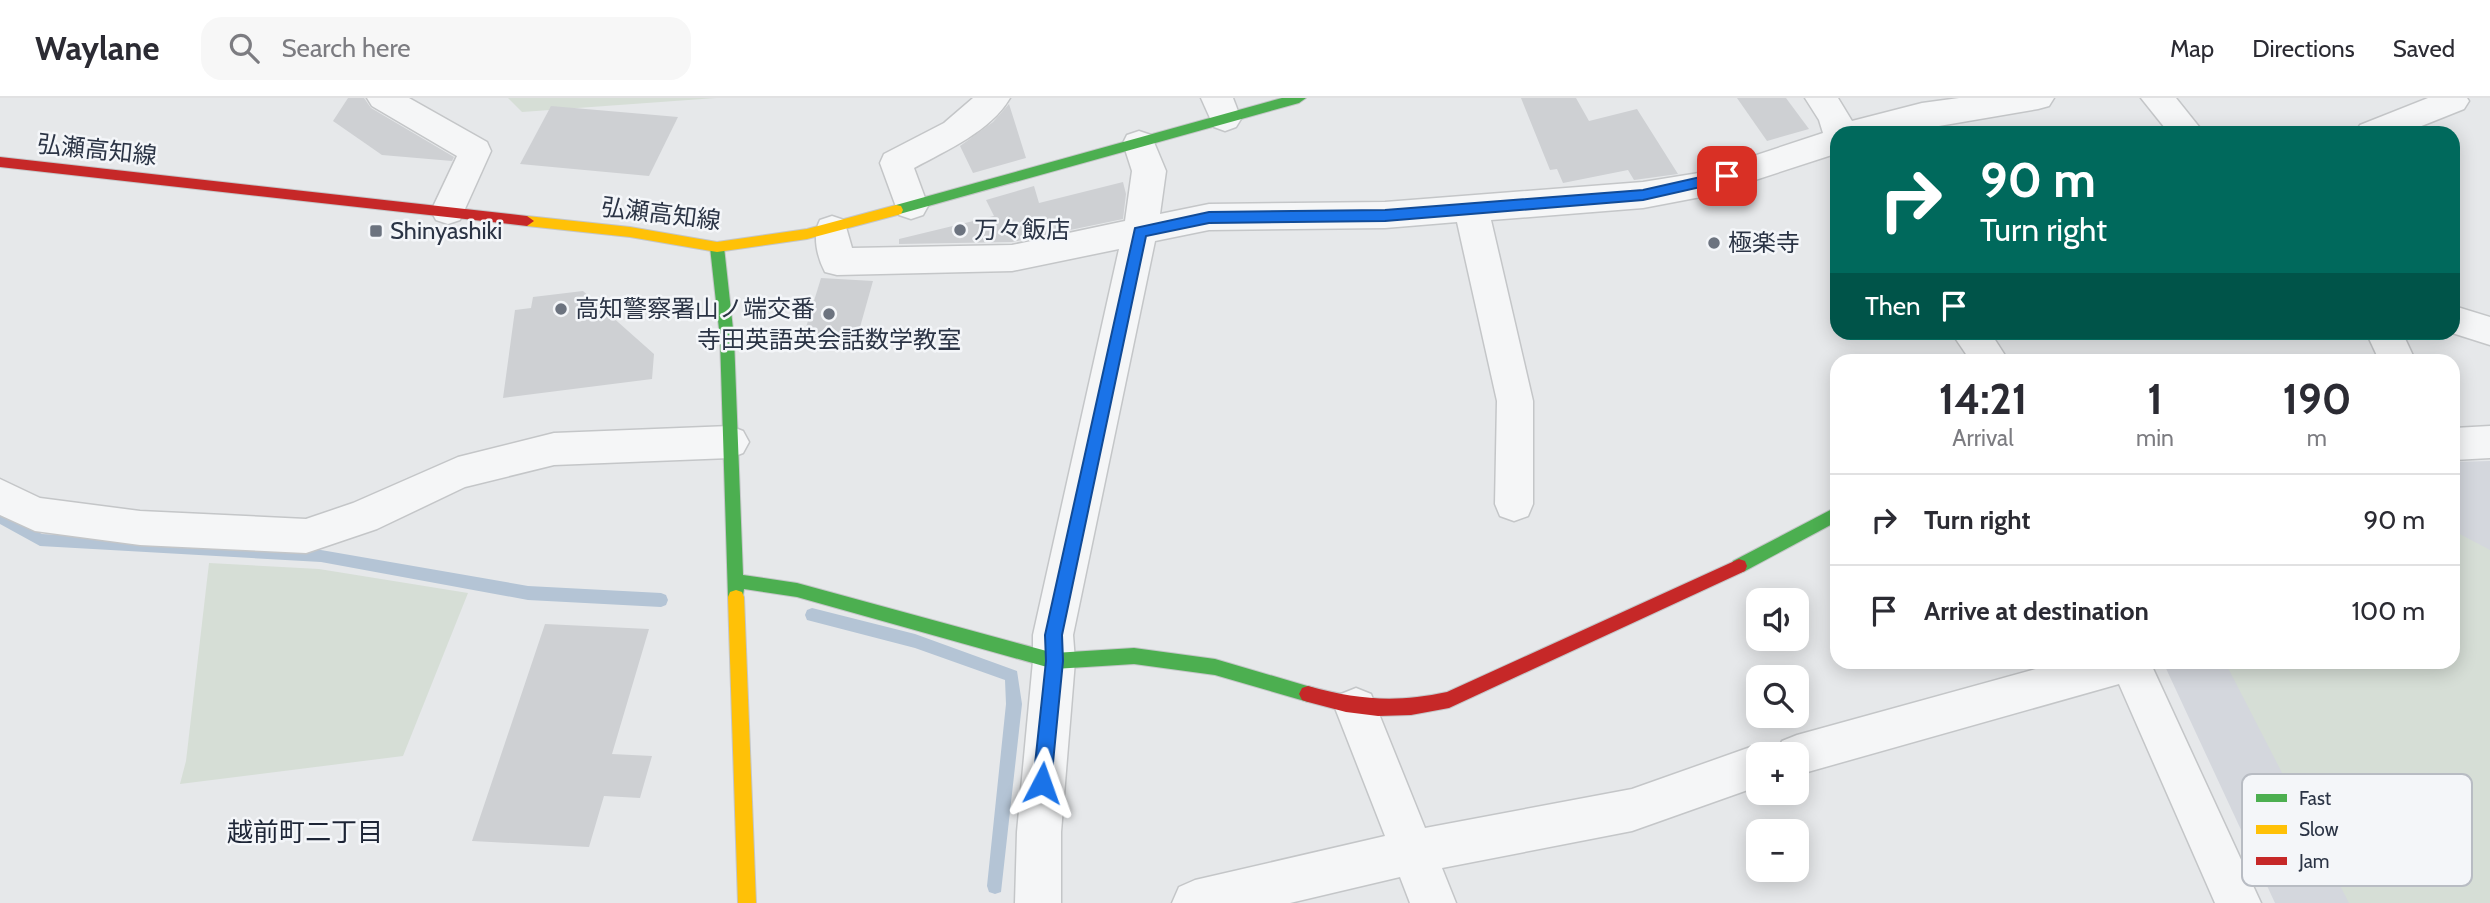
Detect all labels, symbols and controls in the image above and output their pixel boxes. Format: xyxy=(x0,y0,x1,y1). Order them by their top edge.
search box xyxy=(201,17,691,80)
text: Waylane xyxy=(35,28,159,68)
icon: search xyxy=(225,29,263,67)
text: Search here xyxy=(281,32,411,64)
text: Map xyxy=(2170,34,2214,63)
text: Directions xyxy=(2252,34,2355,63)
text: Saved xyxy=(2393,34,2455,63)
street label: 弘瀬高知線 xyxy=(36,129,158,170)
pin xyxy=(1697,146,1757,206)
text: 90 m xyxy=(1980,150,2096,209)
icon: right xyxy=(1865,154,1956,245)
icon: arrive xyxy=(1708,157,1746,195)
street label: 弘瀬高知線 xyxy=(600,192,722,235)
text: Turn right xyxy=(1980,210,2107,249)
place label: 万々飯店 xyxy=(974,215,1070,244)
place label: Shinyashiki xyxy=(390,216,502,245)
marker: 万々飯店 xyxy=(952,222,968,238)
marker: Shinyashiki xyxy=(368,223,384,239)
place label: 極楽寺 xyxy=(1728,228,1800,257)
marker: 極楽寺 xyxy=(1706,235,1722,251)
icon: arrive xyxy=(1935,287,1973,325)
text: Then xyxy=(1865,290,1921,322)
place label: 高知警察署山ノ端交番 xyxy=(575,294,815,323)
marker: 高知警察署山ノ端交番 xyxy=(553,301,569,317)
marker: 寺田英語英会話数学教室 xyxy=(821,306,837,322)
place label: 寺田英語英会話数学教室 xyxy=(697,325,961,354)
text: 14:21 xyxy=(1939,373,2027,425)
text: 1 xyxy=(2147,373,2163,425)
text: 190 xyxy=(2283,373,2351,425)
text: Arrival xyxy=(1952,424,2014,452)
text: min xyxy=(2136,424,2174,452)
text: m xyxy=(2307,424,2327,452)
icon: right xyxy=(1865,501,1903,539)
text: Turn right xyxy=(1924,504,2030,536)
text: 90 m xyxy=(2363,504,2425,536)
map controls xyxy=(1746,588,1809,882)
button: sound xyxy=(1746,588,1809,651)
icon: arrive xyxy=(1865,592,1903,630)
text: Arrive at destination xyxy=(1924,595,2149,627)
text: 100 m xyxy=(2352,595,2425,627)
button: search xyxy=(1746,665,1809,728)
button: + xyxy=(1746,742,1809,805)
position arrow xyxy=(1005,746,1079,820)
legend xyxy=(2242,774,2472,886)
text: Fast xyxy=(2299,787,2332,810)
district label: 越前町二丁目 xyxy=(227,816,383,848)
text: Slow xyxy=(2299,818,2339,841)
button: − xyxy=(1746,819,1809,882)
text: Jam xyxy=(2298,850,2329,873)

